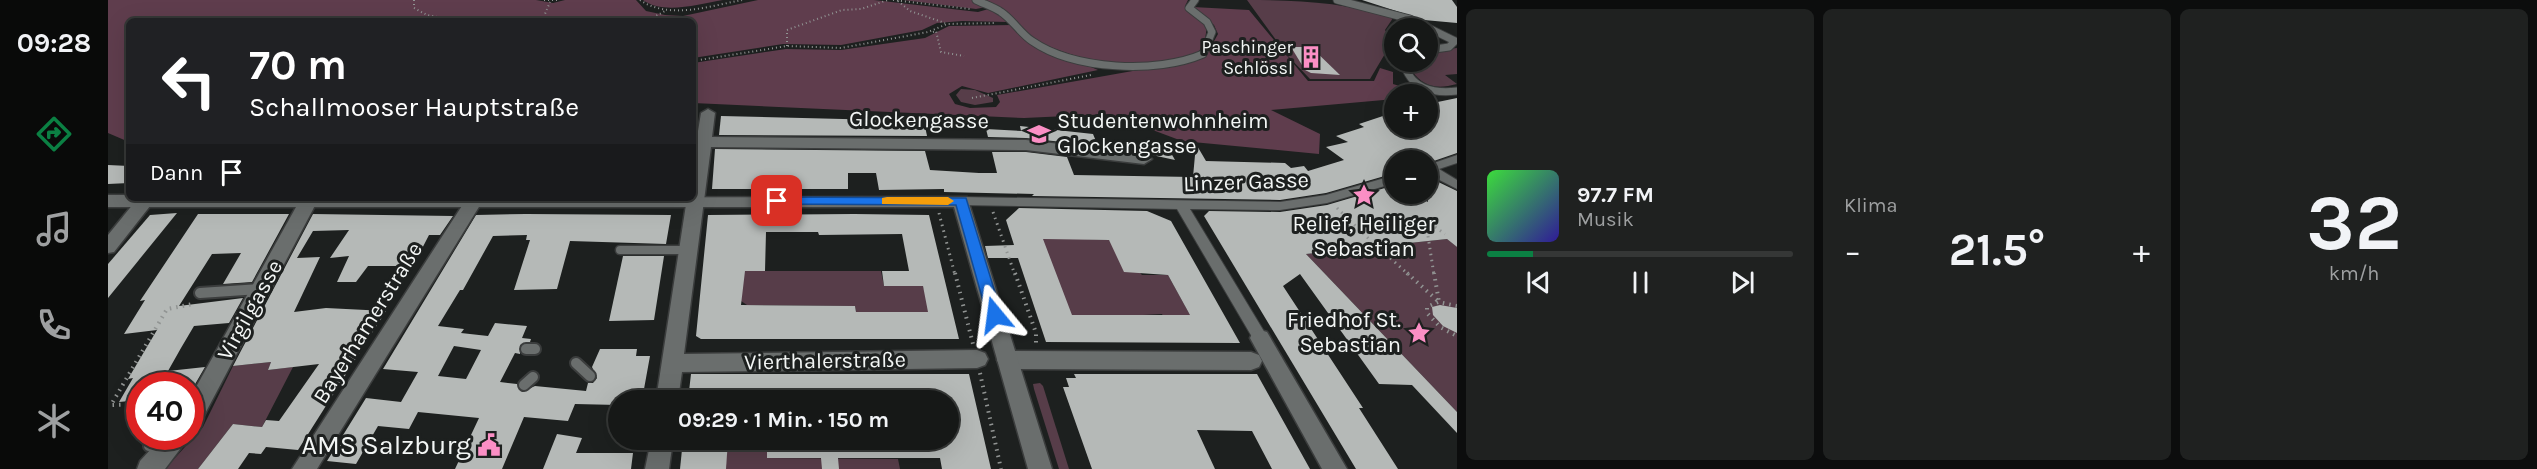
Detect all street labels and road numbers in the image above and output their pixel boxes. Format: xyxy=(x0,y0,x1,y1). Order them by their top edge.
street label: Glockengasse xyxy=(849,106,989,134)
street label: Linzer Gasse xyxy=(1183,167,1309,197)
street label: Bayerhamerstraße xyxy=(308,238,428,408)
street label: Virgilgasse xyxy=(212,255,288,365)
street label: Vierthalerstraße xyxy=(744,347,906,375)

